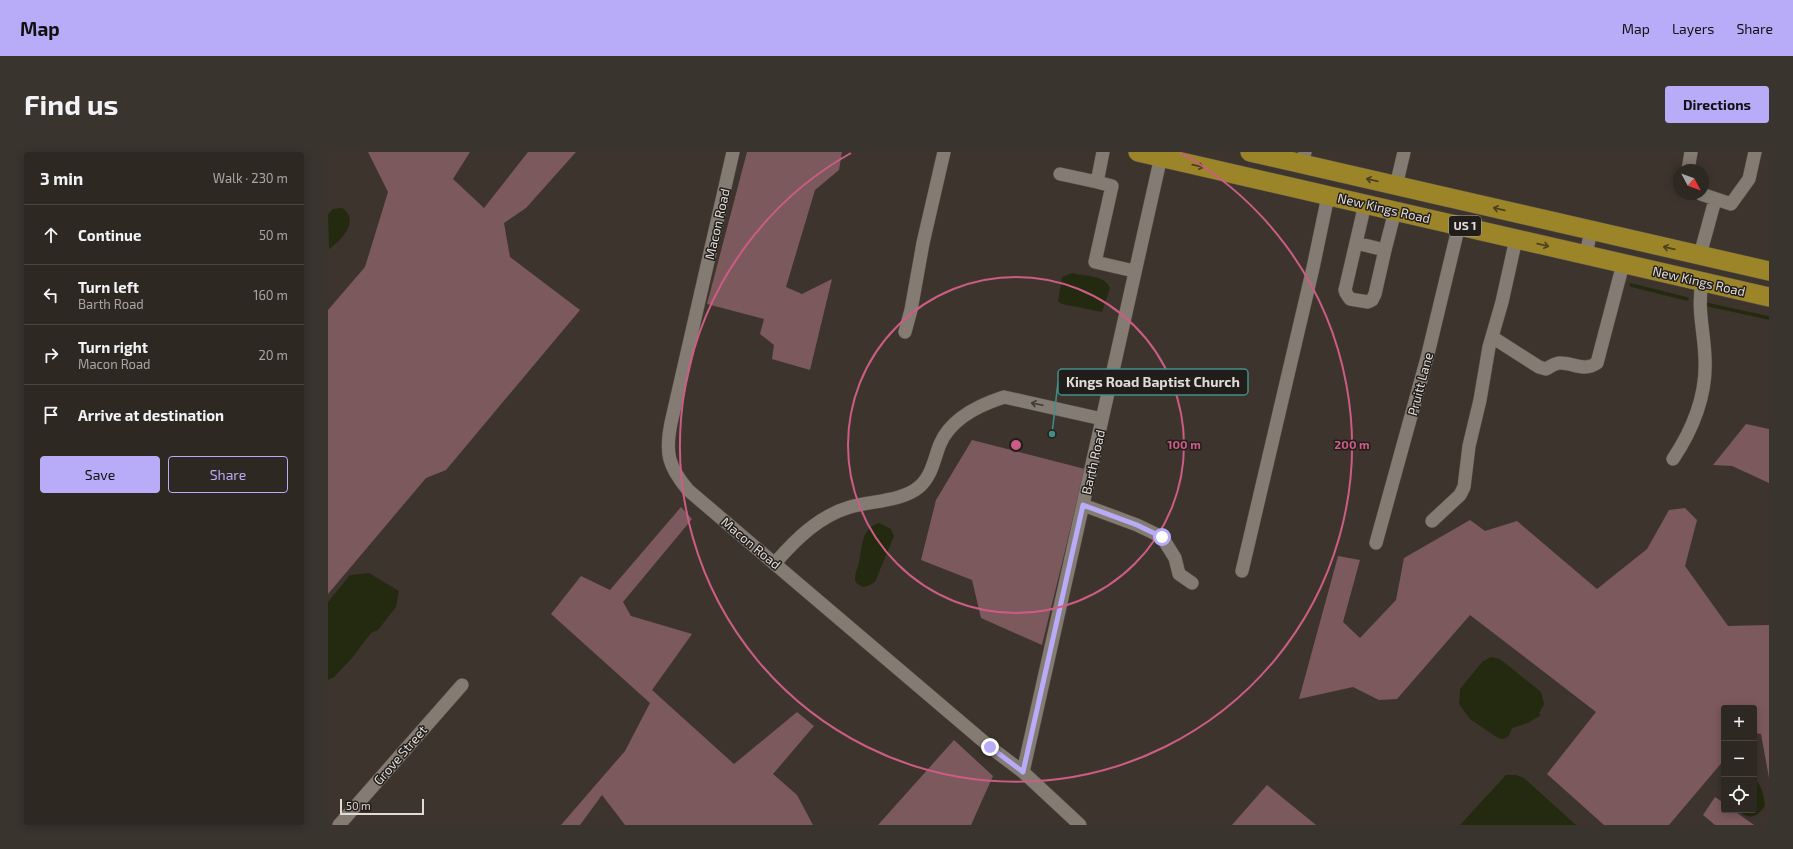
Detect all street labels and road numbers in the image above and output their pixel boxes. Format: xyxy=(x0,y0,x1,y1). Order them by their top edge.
street label: Macon Road xyxy=(701,187,733,261)
street label: New Kings Road xyxy=(1336,190,1432,226)
road number: US 1 xyxy=(1449,216,1481,236)
street label: New Kings Road xyxy=(1651,263,1747,299)
street label: Pruitt Lane xyxy=(1404,351,1436,417)
street label: Barth Road xyxy=(1078,428,1108,496)
street label: Macon Road xyxy=(718,514,784,572)
street label: Grove Street xyxy=(370,722,430,788)

